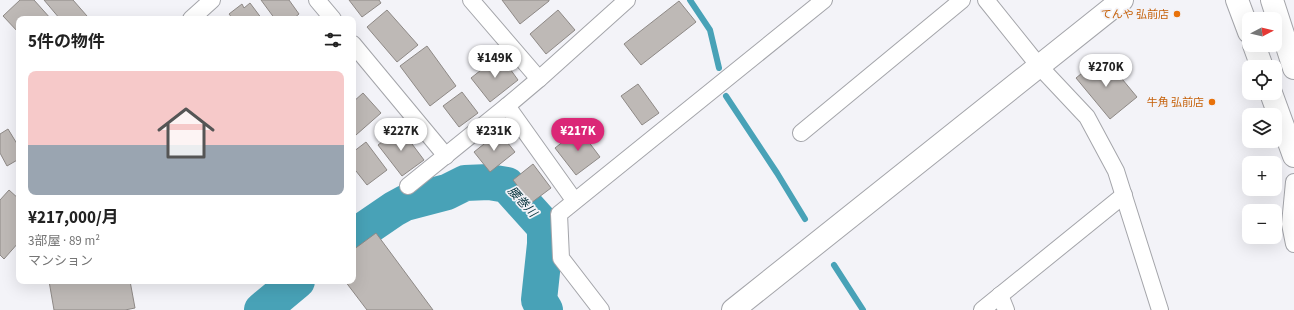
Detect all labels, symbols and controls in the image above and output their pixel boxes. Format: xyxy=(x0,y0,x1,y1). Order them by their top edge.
place label: てんや 弘前店 xyxy=(1101,7,1169,22)
marker: てんや 弘前店 xyxy=(1172,9,1182,19)
north arrow xyxy=(1242,12,1282,52)
map controls xyxy=(1242,12,1282,244)
icon: filters xyxy=(322,29,344,51)
text: 5件の物件 xyxy=(28,30,105,54)
pin: ¥149K xyxy=(467,45,523,79)
text: ¥149K xyxy=(477,49,513,67)
pin: ¥270K xyxy=(1078,54,1134,88)
text: ¥270K xyxy=(1088,58,1124,76)
button: locate xyxy=(1242,60,1282,100)
place label: 牛角 弘前店 xyxy=(1147,95,1204,110)
icon: home xyxy=(150,97,222,169)
marker: 牛角 弘前店 xyxy=(1207,97,1217,107)
button: layers xyxy=(1242,108,1282,148)
pin: ¥227K xyxy=(373,118,429,152)
pin: ¥231K xyxy=(466,118,522,152)
pin: ¥217K xyxy=(550,118,606,152)
text: ¥227K xyxy=(383,122,419,140)
text: ¥231K xyxy=(476,122,512,140)
text: ¥217K xyxy=(560,122,596,140)
button: + xyxy=(1242,156,1282,196)
water label: 腰巻川 xyxy=(504,183,542,223)
button: − xyxy=(1242,204,1282,244)
text: ¥217,000/月 xyxy=(28,206,119,230)
text: 3部屋 · 89 m² xyxy=(28,232,100,250)
text: マンション xyxy=(28,252,93,270)

